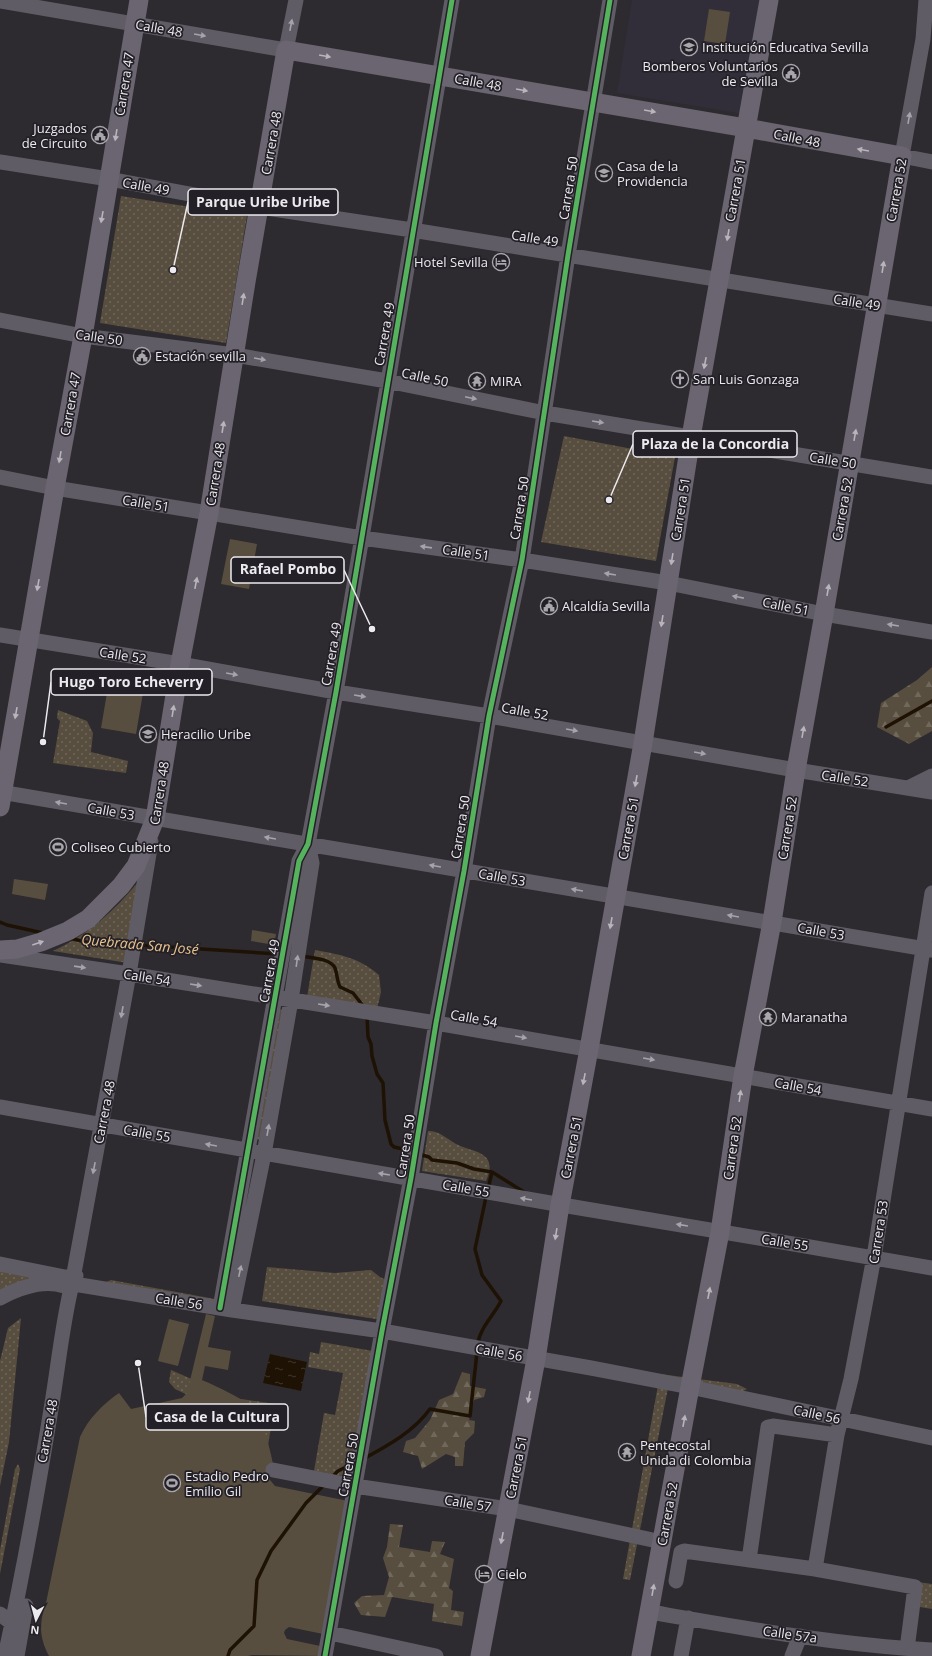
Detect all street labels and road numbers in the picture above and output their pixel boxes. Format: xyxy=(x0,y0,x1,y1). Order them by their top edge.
street label: Calle 48 xyxy=(134,15,184,41)
street label: Carrera 47 xyxy=(110,51,138,117)
street label: Calle 48 xyxy=(453,69,503,95)
street label: Carrera 48 xyxy=(257,110,285,176)
street label: Calle 48 xyxy=(772,125,822,151)
street label: Carrera 50 xyxy=(554,155,582,221)
street label: Carrera 51 xyxy=(721,157,749,223)
street label: Carrera 52 xyxy=(882,157,910,223)
street label: Calle 49 xyxy=(121,173,171,199)
street label: Calle 49 xyxy=(510,225,560,251)
street label: Calle 49 xyxy=(832,289,882,315)
street label: Carrera 49 xyxy=(370,301,398,367)
street label: Calle 50 xyxy=(74,325,124,349)
street label: Calle 50 xyxy=(400,363,450,391)
street label: Carrera 47 xyxy=(56,371,84,437)
street label: Carrera 48 xyxy=(201,441,229,507)
street label: Calle 50 xyxy=(808,447,858,473)
street label: Carrera 50 xyxy=(505,475,533,541)
street label: Carrera 51 xyxy=(666,476,694,542)
street label: Carrera 52 xyxy=(828,476,856,542)
street label: Calle 51 xyxy=(121,490,171,516)
street label: Calle 51 xyxy=(441,540,491,564)
street label: Calle 51 xyxy=(761,593,811,619)
street label: Carrera 49 xyxy=(317,621,345,687)
street label: Calle 52 xyxy=(98,642,148,668)
street label: Calle 52 xyxy=(500,698,550,724)
street label: Carrera 48 xyxy=(145,760,173,826)
street label: Calle 52 xyxy=(820,765,870,791)
street label: Carrera 50 xyxy=(446,794,474,860)
street label: Carrera 51 xyxy=(614,795,642,861)
street label: Carrera 52 xyxy=(773,795,801,861)
street label: Calle 53 xyxy=(86,798,136,824)
street label: Calle 53 xyxy=(477,864,527,890)
street label: Calle 53 xyxy=(796,918,846,944)
street label: Carrera 49 xyxy=(255,938,283,1004)
street label: Calle 54 xyxy=(122,964,172,990)
street label: Calle 54 xyxy=(449,1005,500,1031)
street label: Calle 54 xyxy=(773,1073,824,1099)
street label: Carrera 48 xyxy=(89,1079,119,1145)
street label: Carrera 50 xyxy=(391,1113,419,1179)
street label: Carrera 51 xyxy=(556,1114,586,1180)
street label: Carrera 52 xyxy=(719,1115,745,1181)
street label: Calle 55 xyxy=(122,1120,172,1146)
street label: Calle 55 xyxy=(441,1175,491,1201)
street label: Carrera 53 xyxy=(864,1199,892,1265)
street label: Calle 55 xyxy=(760,1229,810,1255)
street label: Calle 56 xyxy=(154,1288,204,1314)
street label: Calle 56 xyxy=(474,1339,524,1365)
street label: Carrera 48 xyxy=(33,1398,61,1464)
street label: Calle 56 xyxy=(792,1400,842,1428)
street label: Carrera 50 xyxy=(334,1432,362,1498)
street label: Carrera 51 xyxy=(501,1434,531,1500)
street label: Carrera 52 xyxy=(653,1481,681,1547)
street label: Calle 57 xyxy=(443,1490,493,1516)
street label: Calle 57a xyxy=(762,1621,818,1647)

